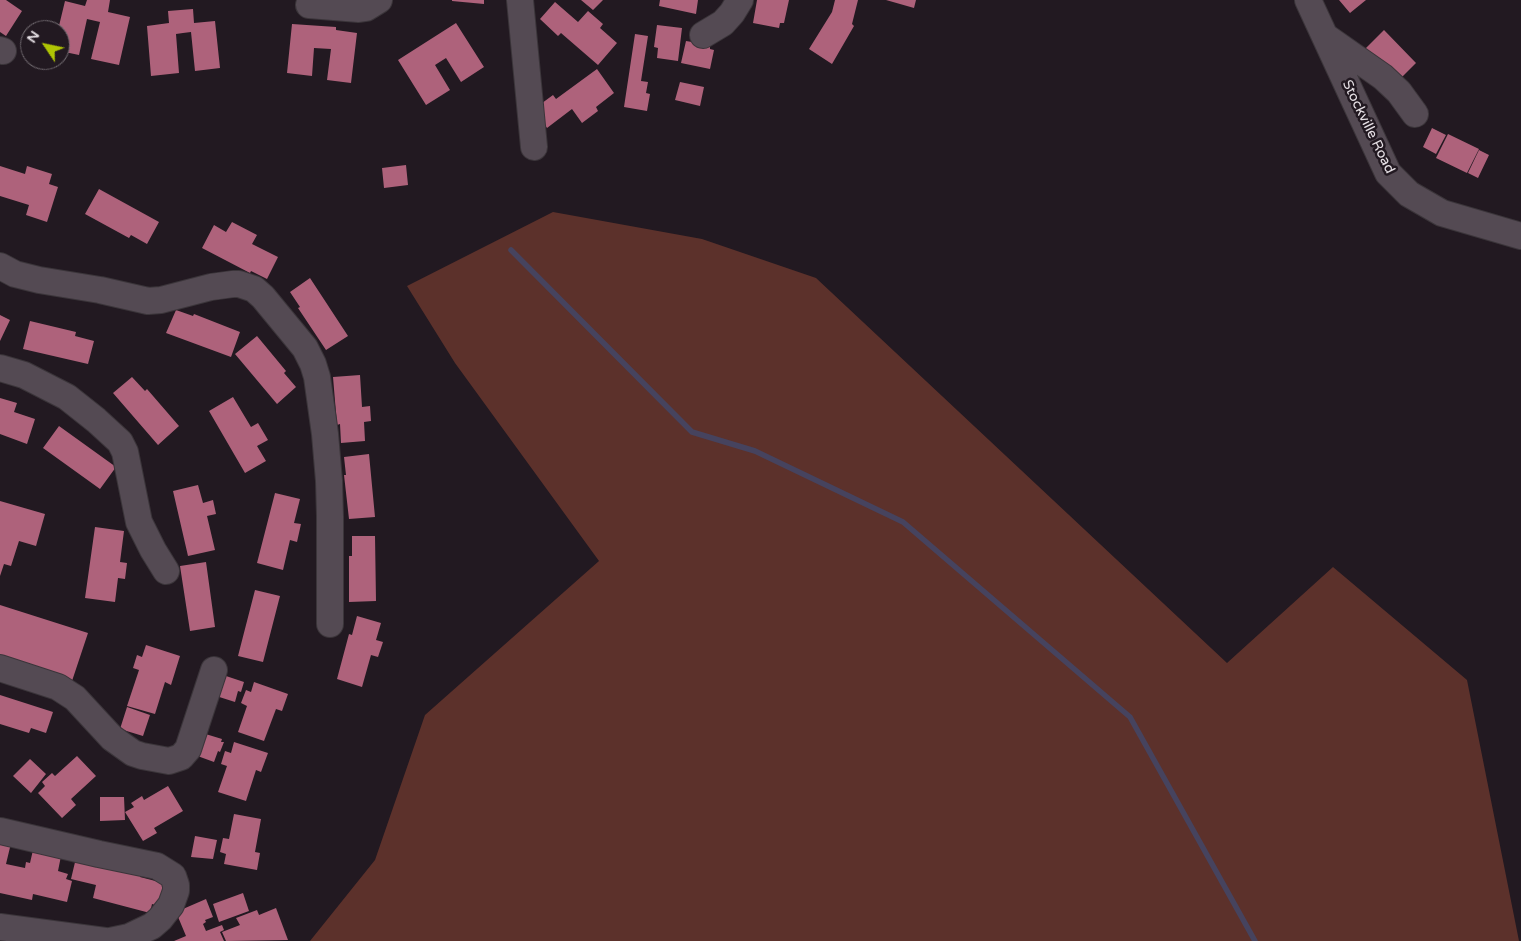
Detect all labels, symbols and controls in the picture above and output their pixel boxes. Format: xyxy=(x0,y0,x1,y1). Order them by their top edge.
north arrow xyxy=(20,20,70,70)
text: N xyxy=(23,27,43,46)
street label: Stockville Road xyxy=(1338,78,1398,176)

